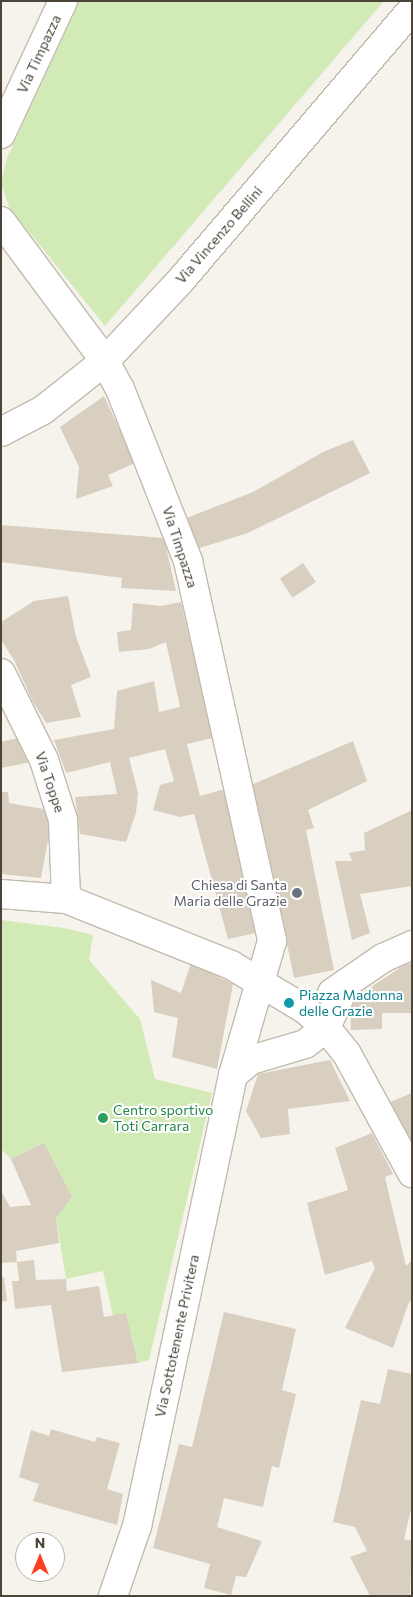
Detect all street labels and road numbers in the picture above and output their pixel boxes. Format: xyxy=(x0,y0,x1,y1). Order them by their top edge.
street label: Via Timpazza xyxy=(13,12,65,96)
street label: Via Vincenzo Bellini xyxy=(172,183,266,287)
street label: Via Timpazza xyxy=(159,504,201,590)
street label: Via Toppe xyxy=(32,749,68,815)
street label: Via Sottotenente Privitera xyxy=(152,1253,202,1419)

